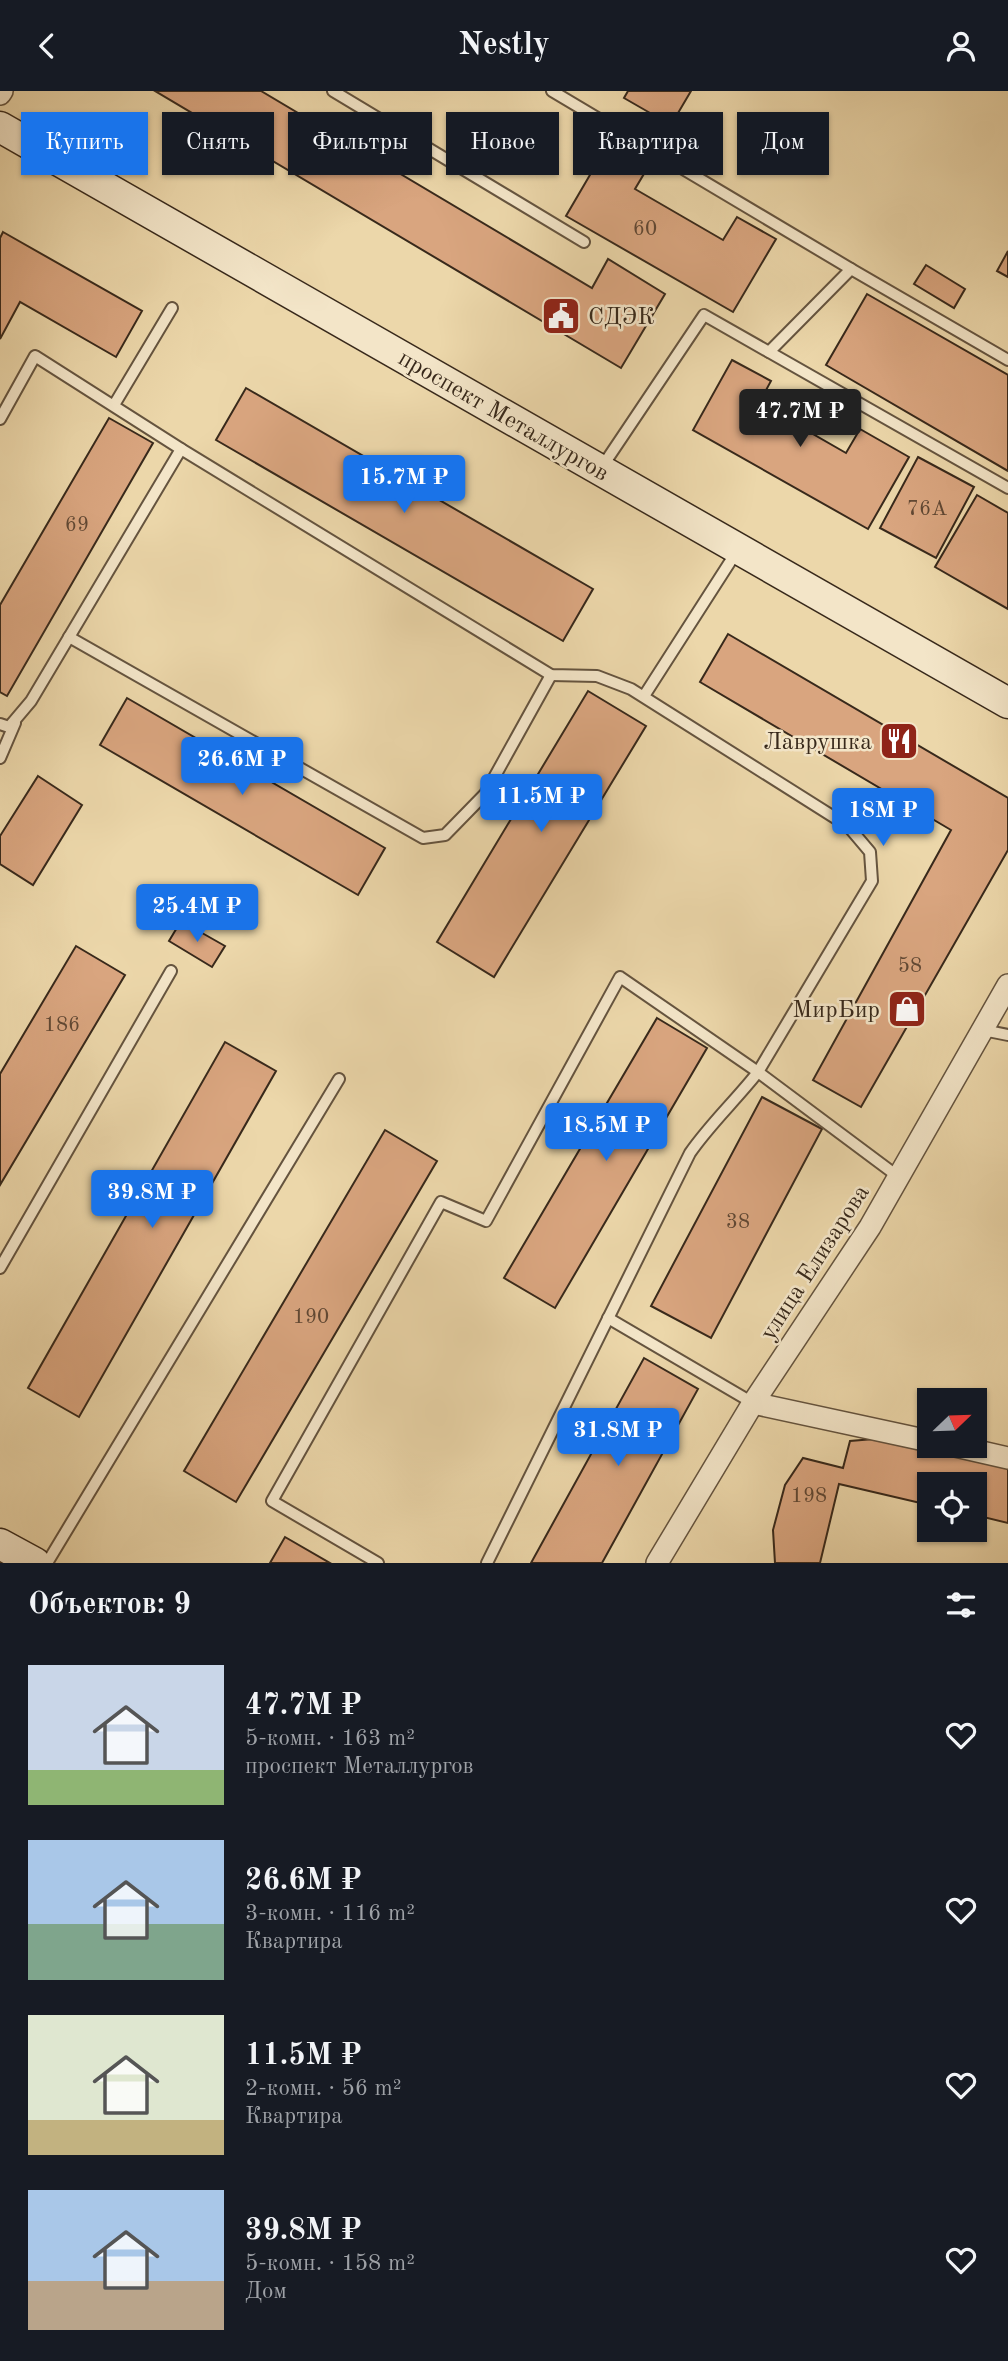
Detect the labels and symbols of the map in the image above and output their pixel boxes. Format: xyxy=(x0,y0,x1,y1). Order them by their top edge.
house number: 60 xyxy=(633,219,657,240)
public building icon: СДЭК xyxy=(540,295,582,337)
place label: СДЭК xyxy=(588,306,655,330)
street label: проспект Металлургов xyxy=(394,347,612,487)
pin: 47.7M ₽ xyxy=(735,389,865,449)
pin: 15.7M ₽ xyxy=(339,455,469,515)
house number: 76А xyxy=(907,499,947,520)
house number: 69 xyxy=(65,515,89,536)
restaurant icon: Лаврушка xyxy=(878,720,920,762)
place label: Лаврушка xyxy=(763,731,872,755)
pin: 26.6M ₽ xyxy=(177,737,307,797)
pin: 11.5M ₽ xyxy=(476,775,606,834)
pin: 18M ₽ xyxy=(834,789,932,848)
pin: 25.4M ₽ xyxy=(132,885,262,944)
house number: 58 xyxy=(898,956,922,977)
shop icon: МирБир xyxy=(886,988,928,1030)
place label: МирБир xyxy=(792,999,880,1023)
house number: 186 xyxy=(44,1015,80,1036)
pin: 18.5M ₽ xyxy=(541,1103,671,1163)
pin: 39.8M ₽ xyxy=(87,1171,217,1230)
street label: улица Елизарова xyxy=(757,1181,875,1345)
house number: 38 xyxy=(726,1212,750,1233)
house number: 190 xyxy=(293,1307,329,1328)
north arrow xyxy=(917,1388,987,1458)
pin: 31.8M ₽ xyxy=(553,1409,683,1468)
house number: 198 xyxy=(791,1486,827,1507)

